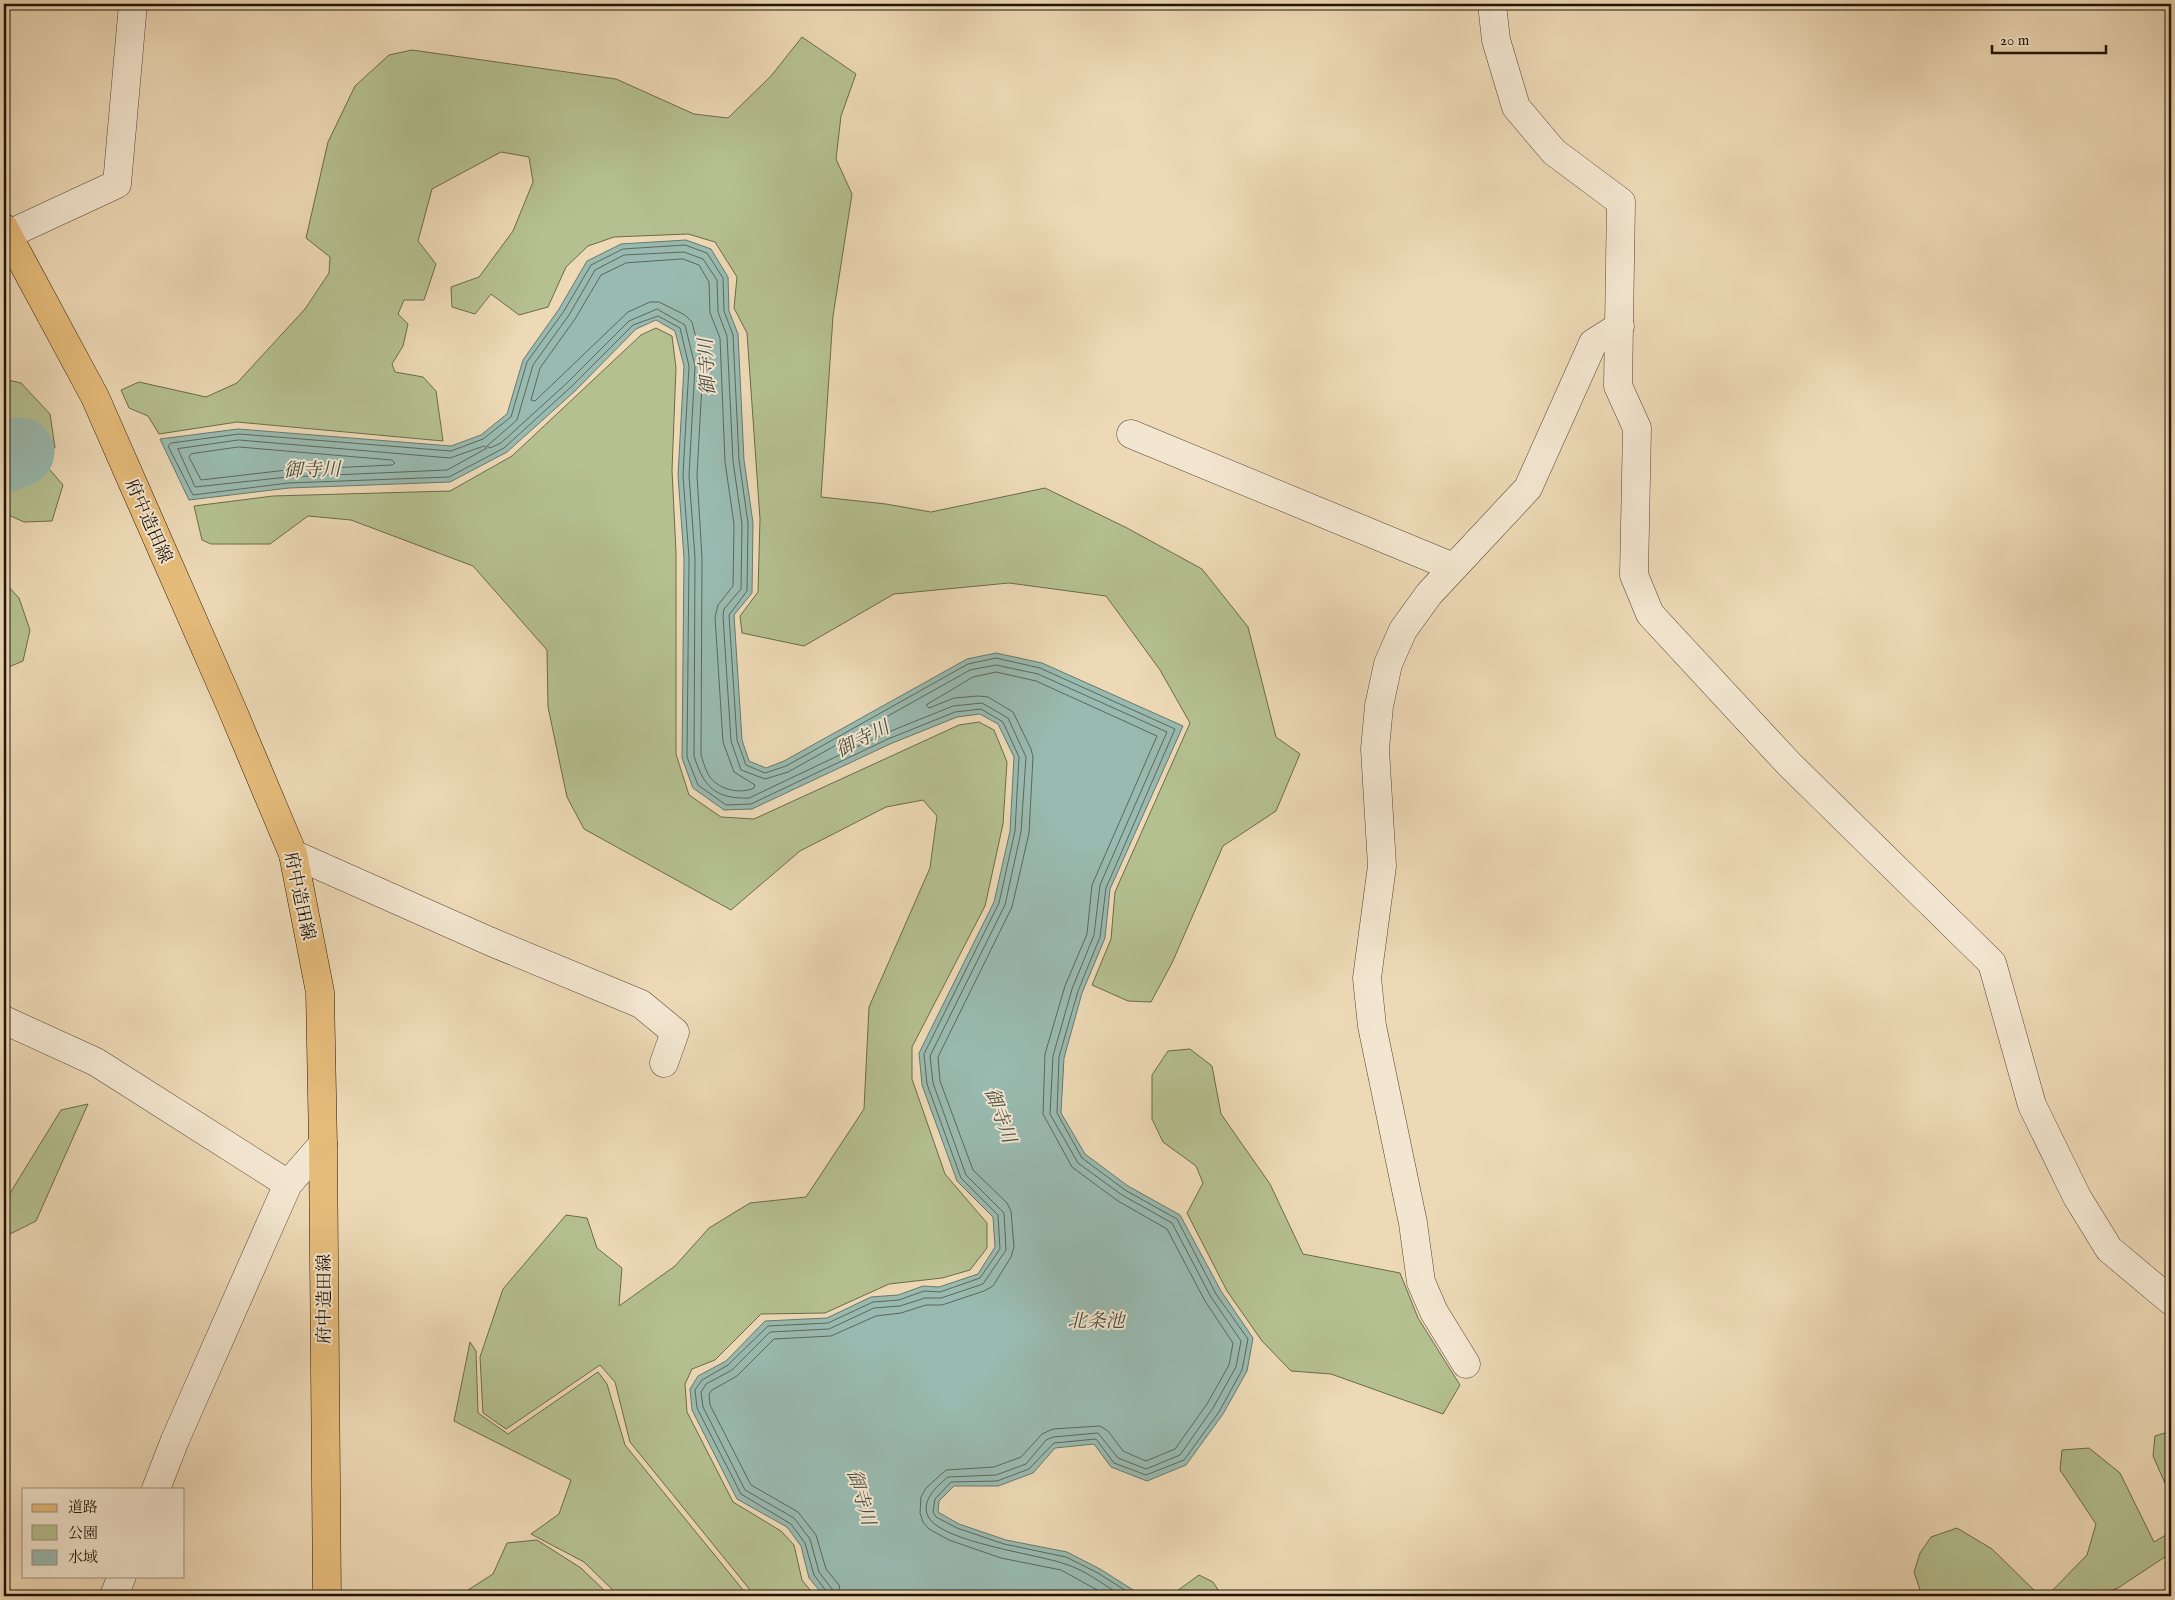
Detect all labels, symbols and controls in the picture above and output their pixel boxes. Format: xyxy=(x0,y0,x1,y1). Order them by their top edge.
scale bar xyxy=(1992,22,2106,54)
text: 20 m xyxy=(2000,31,2030,50)
water label: 御寺川 xyxy=(694,336,721,396)
water label: 御寺川 xyxy=(283,458,343,483)
street label: 府中造田線 xyxy=(119,476,176,567)
water label: 御寺川 xyxy=(832,715,896,763)
street label: 府中造田線 xyxy=(278,850,319,943)
water label: 御寺川 xyxy=(978,1085,1021,1148)
street label: 府中造田線 xyxy=(314,1254,337,1344)
water label: 北条池 xyxy=(1067,1310,1126,1334)
water label: 御寺川 xyxy=(841,1467,880,1530)
legend xyxy=(22,1488,185,1578)
text: 道路 xyxy=(68,1498,98,1517)
text: 公園 xyxy=(68,1524,98,1543)
text: 水域 xyxy=(68,1548,98,1567)

